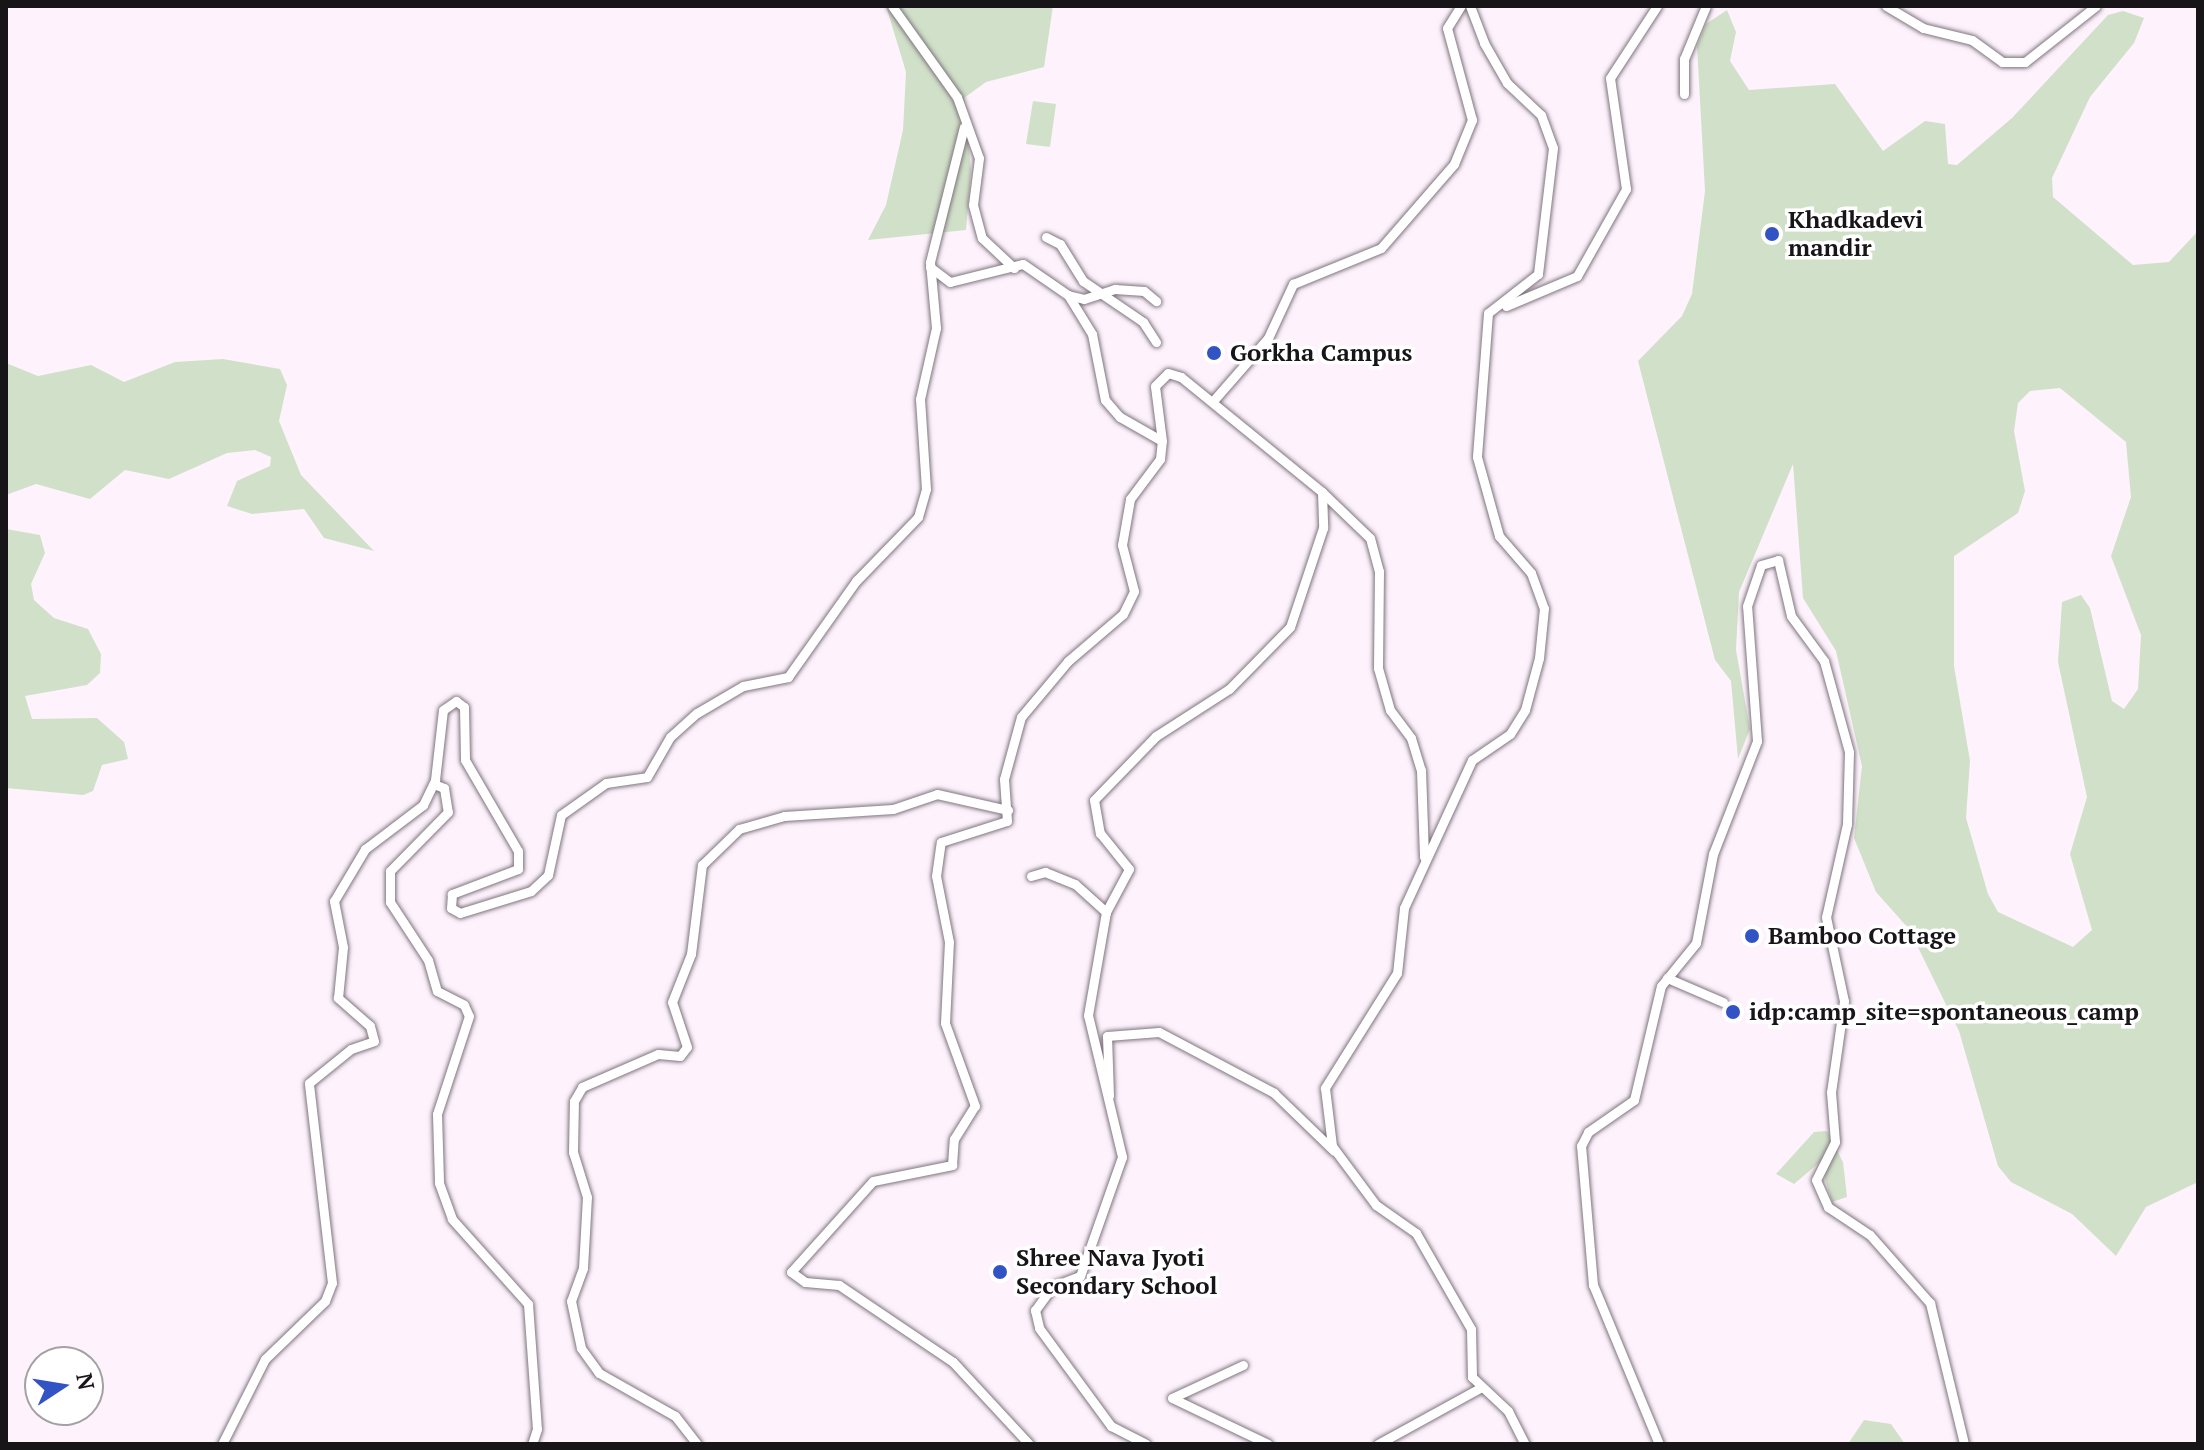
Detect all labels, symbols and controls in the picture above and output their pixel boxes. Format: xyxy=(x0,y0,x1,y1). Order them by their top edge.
place label: Khadkadevi mandir xyxy=(1788,206,1923,262)
marker: Khadkadevi mandir xyxy=(1763,225,1781,243)
place label: Gorkha Campus xyxy=(1230,339,1412,367)
marker: Gorkha Campus xyxy=(1205,344,1223,362)
place label: Bamboo Cottage xyxy=(1768,922,1956,950)
marker: Bamboo Cottage xyxy=(1743,927,1761,945)
place label: idp:camp_site=spontaneous_camp xyxy=(1749,998,2139,1026)
marker: idp:camp_site=spontaneous_camp xyxy=(1724,1003,1742,1021)
place label: Shree Nava Jyoti Secondary School xyxy=(1016,1244,1218,1300)
marker: Shree Nava Jyoti Secondary School xyxy=(991,1263,1009,1281)
north arrow xyxy=(24,1346,104,1426)
text: N xyxy=(70,1370,102,1392)

